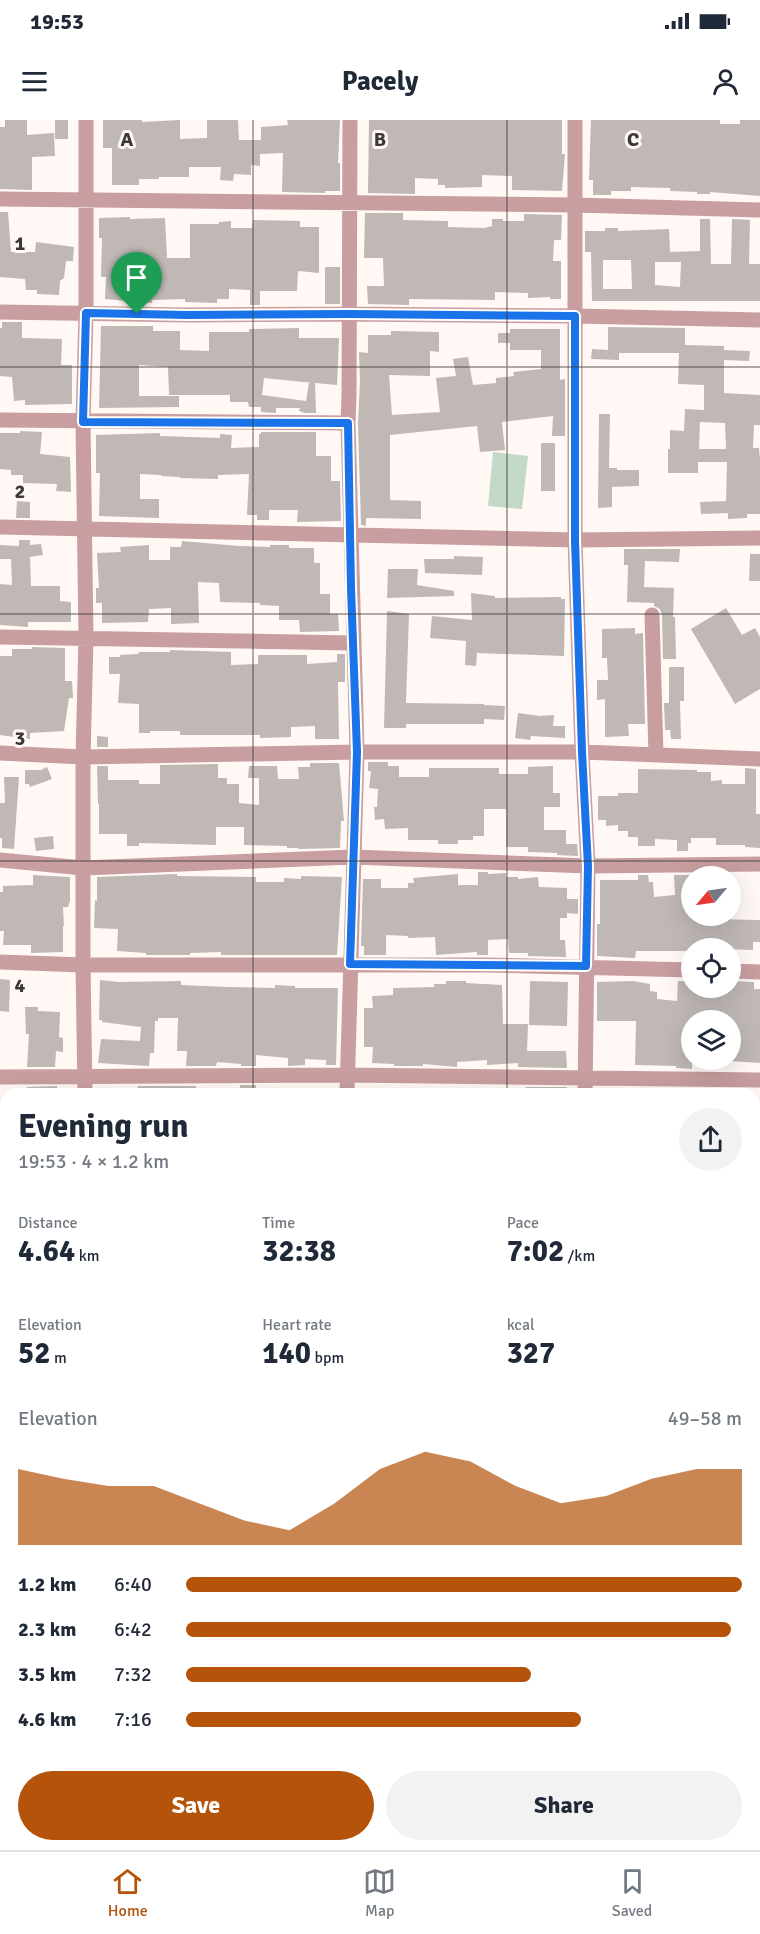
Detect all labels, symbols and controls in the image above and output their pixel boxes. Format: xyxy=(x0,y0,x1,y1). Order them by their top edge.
text: 19:53 xyxy=(30,8,84,35)
icon: menu xyxy=(18,65,51,98)
text: Pacely xyxy=(342,65,418,98)
icon: person xyxy=(709,65,742,98)
text: A xyxy=(121,127,134,152)
text: B xyxy=(374,127,386,152)
text: C xyxy=(627,127,639,152)
text: 1 xyxy=(15,231,26,256)
pin xyxy=(111,252,162,314)
icon: arrive xyxy=(120,261,153,294)
text: 2 xyxy=(15,479,25,504)
text: 3 xyxy=(15,726,25,751)
north arrow xyxy=(681,866,741,926)
map controls xyxy=(681,866,741,1070)
button: locate xyxy=(681,938,741,998)
text: 4 xyxy=(15,973,26,998)
button: layers xyxy=(681,1010,741,1070)
text: Evening run xyxy=(18,1106,188,1147)
button: share xyxy=(679,1108,742,1171)
text: 19:53 · 4 × 1.2 km xyxy=(18,1149,169,1174)
text: Distance xyxy=(18,1213,78,1233)
text: Time xyxy=(262,1213,295,1233)
text: Pace xyxy=(507,1213,539,1233)
text: 4.64 xyxy=(18,1233,75,1270)
text: 32:38 xyxy=(262,1233,336,1270)
text: 7:02 xyxy=(507,1233,564,1270)
text: km xyxy=(75,1246,100,1266)
text: /km xyxy=(564,1246,595,1266)
text: Elevation xyxy=(18,1315,82,1335)
text: Heart rate xyxy=(262,1315,332,1335)
text: kcal xyxy=(507,1315,535,1335)
text: 52 xyxy=(18,1335,50,1372)
text: 140 xyxy=(262,1335,311,1372)
text: 327 xyxy=(507,1335,555,1372)
text: m xyxy=(50,1348,67,1368)
text: bpm xyxy=(311,1348,344,1368)
text: Elevation xyxy=(18,1406,98,1431)
text: 49–58 m xyxy=(668,1406,742,1431)
text: 1.2 km xyxy=(18,1572,76,1597)
text: 6:40 xyxy=(114,1572,152,1597)
text: 2.3 km xyxy=(18,1617,76,1642)
text: 6:42 xyxy=(114,1617,152,1642)
text: 3.5 km xyxy=(18,1662,76,1687)
text: 7:32 xyxy=(114,1662,152,1687)
text: 4.6 km xyxy=(18,1707,76,1732)
text: 7:16 xyxy=(114,1707,152,1732)
button: Save xyxy=(18,1771,374,1840)
button: Share xyxy=(386,1771,742,1840)
tab: Home xyxy=(108,1865,148,1921)
tab: Map xyxy=(363,1865,396,1921)
tab: Saved xyxy=(612,1865,652,1921)

